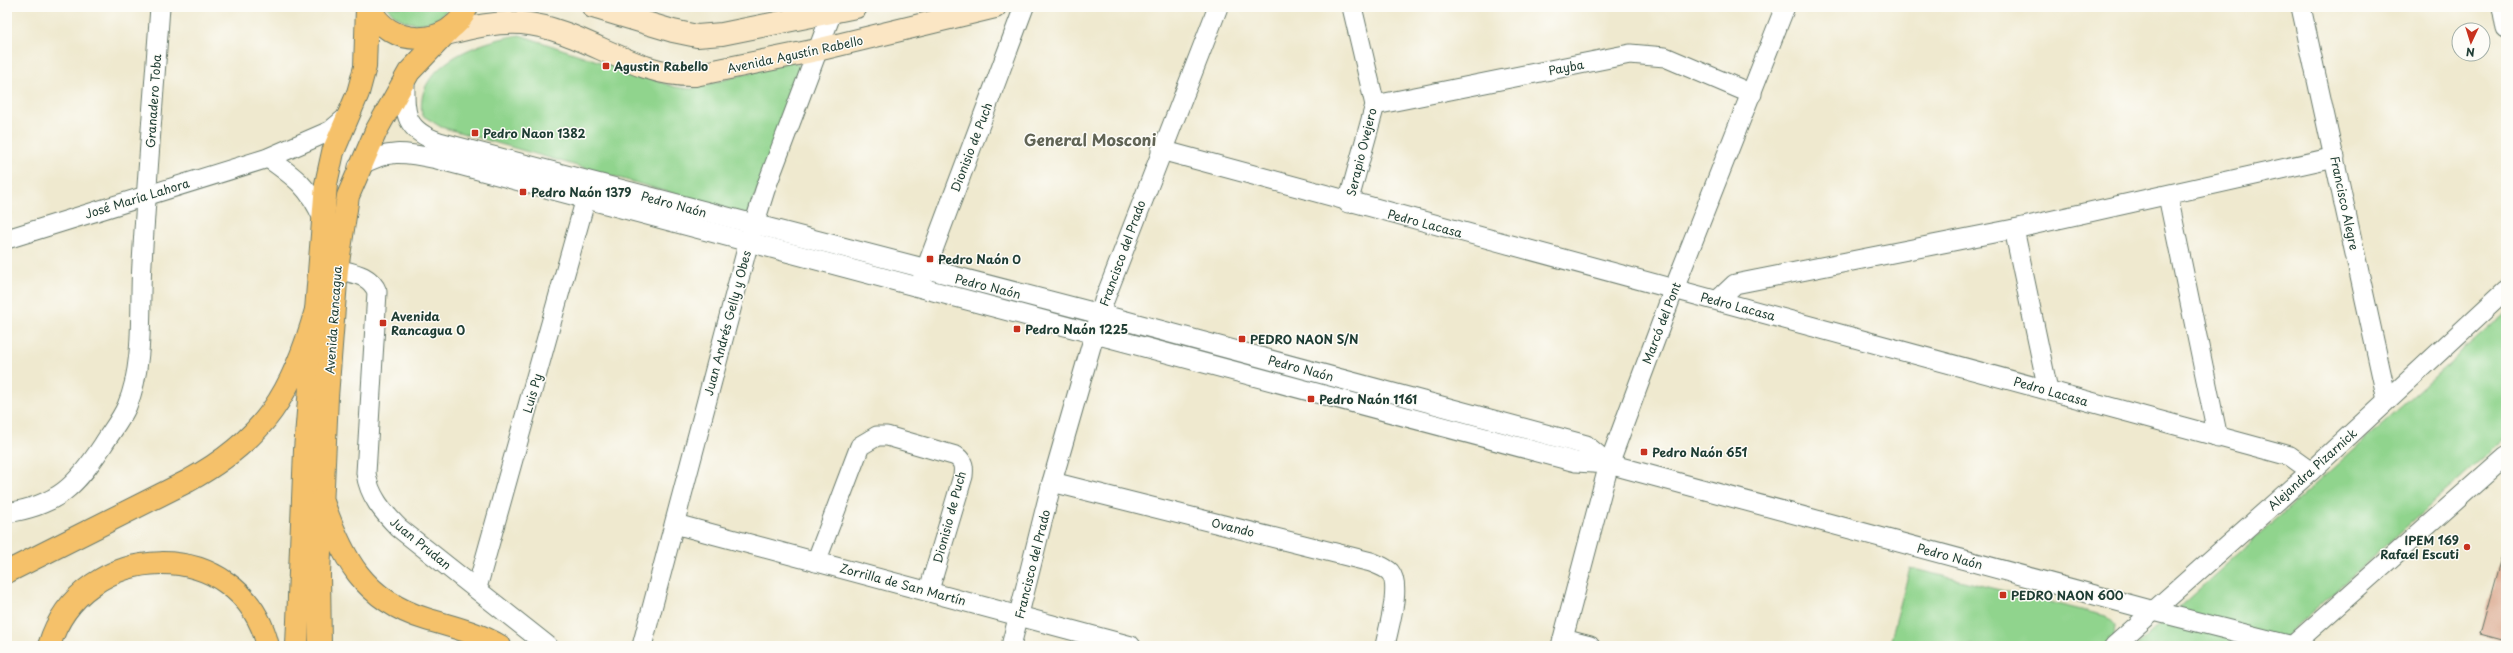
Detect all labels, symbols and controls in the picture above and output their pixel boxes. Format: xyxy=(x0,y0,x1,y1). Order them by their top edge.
north arrow xyxy=(2451,22,2491,62)
street label: Avenida Agustín Rabello xyxy=(725,31,865,77)
text: N xyxy=(2465,44,2475,61)
street label: Granadero Toba xyxy=(141,53,165,149)
street label: Payba xyxy=(1547,55,1586,79)
place label: Agustin Rabello xyxy=(613,57,708,75)
marker: Agustin Rabello xyxy=(601,61,611,71)
street label: Dionisio de Puch xyxy=(946,100,996,194)
street label: Serapio Ovejero xyxy=(1341,106,1381,198)
place label: Pedro Naon 1382 xyxy=(483,124,585,142)
district label: General Mosconi xyxy=(1024,127,1156,151)
marker: Pedro Naon 1382 xyxy=(470,128,480,138)
street label: Francisco Alegre xyxy=(2326,154,2364,252)
street label: José María Lahora xyxy=(82,173,192,222)
place label: Pedro Naón 1379 xyxy=(531,183,632,201)
marker: Pedro Naón 1379 xyxy=(518,187,528,197)
street label: Pedro Naón xyxy=(639,187,709,221)
street label: Francisco del Prado xyxy=(1094,197,1150,309)
street label: Pedro Lacasa xyxy=(1386,204,1465,242)
street label: Juan Andrés Gelly y Obes xyxy=(699,248,755,398)
place label: Pedro Naón 0 xyxy=(938,250,1021,268)
marker: Pedro Naón 0 xyxy=(925,254,935,264)
street label: Avenida Rancagua xyxy=(320,265,346,375)
street label: Pedro Naón xyxy=(953,269,1023,303)
street label: Marcó del Pont xyxy=(1637,279,1685,367)
street label: Pedro Lacasa xyxy=(1699,287,1778,325)
place label: Avenida Rancagua 0 xyxy=(390,307,465,339)
marker: Avenida Rancagua 0 xyxy=(378,318,388,328)
place label: Pedro Naón 1225 xyxy=(1025,320,1128,338)
marker: Pedro Naón 1225 xyxy=(1012,324,1022,334)
place label: PEDRO NAON S/N xyxy=(1250,330,1359,348)
marker: PEDRO NAON S/N xyxy=(1237,334,1247,344)
street label: Pedro Naón xyxy=(1266,351,1336,385)
street label: Luis Py xyxy=(518,371,546,415)
street label: Pedro Lacasa xyxy=(2012,372,2091,410)
place label: Pedro Naón 1161 xyxy=(1319,390,1417,408)
marker: Pedro Naón 1161 xyxy=(1306,394,1316,404)
street label: Alejandra Pizarnick xyxy=(2263,424,2361,514)
place label: Pedro Naón 651 xyxy=(1652,443,1748,461)
marker: Pedro Naón 651 xyxy=(1639,447,1649,457)
street label: Dionisio de Puch xyxy=(928,469,970,565)
street label: Francisco del Prado xyxy=(1010,507,1054,620)
street label: Juan Prudan xyxy=(387,513,455,573)
street label: Ovando xyxy=(1210,513,1257,541)
place label: IPEM 169 Rafael Escuti xyxy=(2380,531,2459,563)
street label: Pedro Naón xyxy=(1915,539,1985,573)
marker: IPEM 169 Rafael Escuti xyxy=(2462,542,2472,552)
street label: Zorrilla de San Martín xyxy=(838,558,968,610)
place label: PEDRO NAON 600 xyxy=(2011,586,2124,604)
marker: PEDRO NAON 600 xyxy=(1998,590,2008,600)

